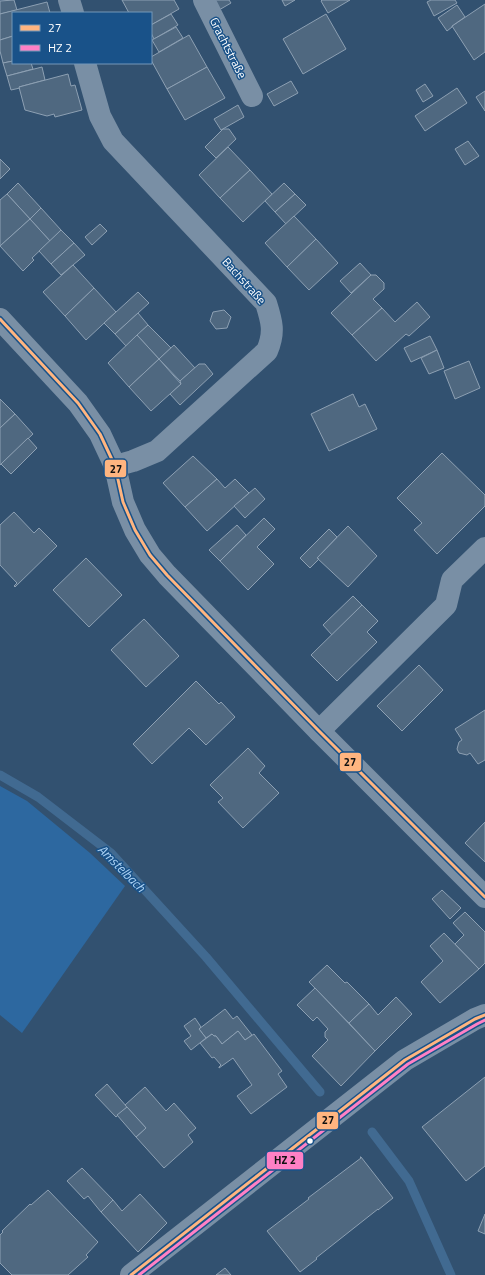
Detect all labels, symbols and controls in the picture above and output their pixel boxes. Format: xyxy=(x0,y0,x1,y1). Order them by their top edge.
legend xyxy=(12,12,152,64)
street label: Grachtstraße xyxy=(205,14,252,82)
text: 27 xyxy=(48,18,61,37)
text: HZ 2 xyxy=(48,38,72,57)
street label: Bachstraße xyxy=(218,253,271,309)
line badge: 27 xyxy=(104,459,127,478)
text: 27 xyxy=(110,461,122,477)
line badge: 27 xyxy=(339,752,362,772)
text: 27 xyxy=(344,754,356,770)
water label: Amstelbach xyxy=(94,840,151,897)
line badge: 27 xyxy=(316,1111,339,1130)
text: 27 xyxy=(322,1112,334,1128)
unlabelled marker xyxy=(305,1136,315,1146)
line badge: HZ 2 xyxy=(266,1151,304,1170)
text: HZ 2 xyxy=(274,1152,296,1168)

